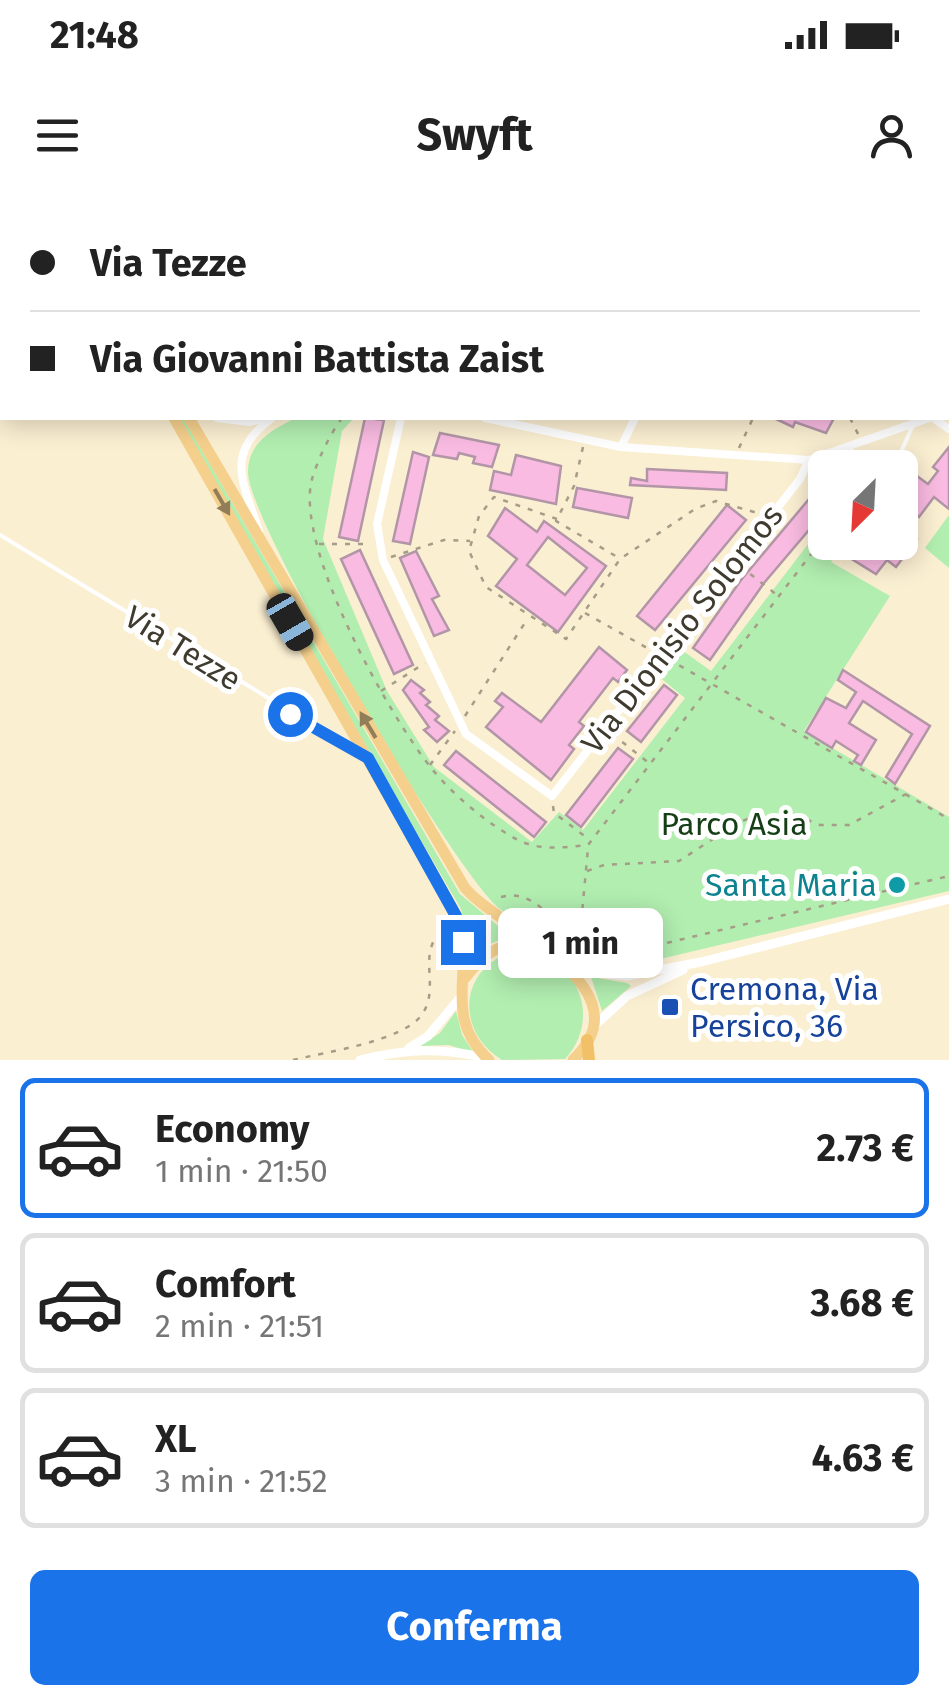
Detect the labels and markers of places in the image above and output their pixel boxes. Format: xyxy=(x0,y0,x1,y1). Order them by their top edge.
place label: Santa Maria xyxy=(705,866,877,904)
marker: Santa Maria xyxy=(886,874,908,896)
place label: Cremona, Via Persico, 36 xyxy=(690,970,879,1045)
marker: Cremona, Via Persico, 36 xyxy=(659,996,681,1018)

